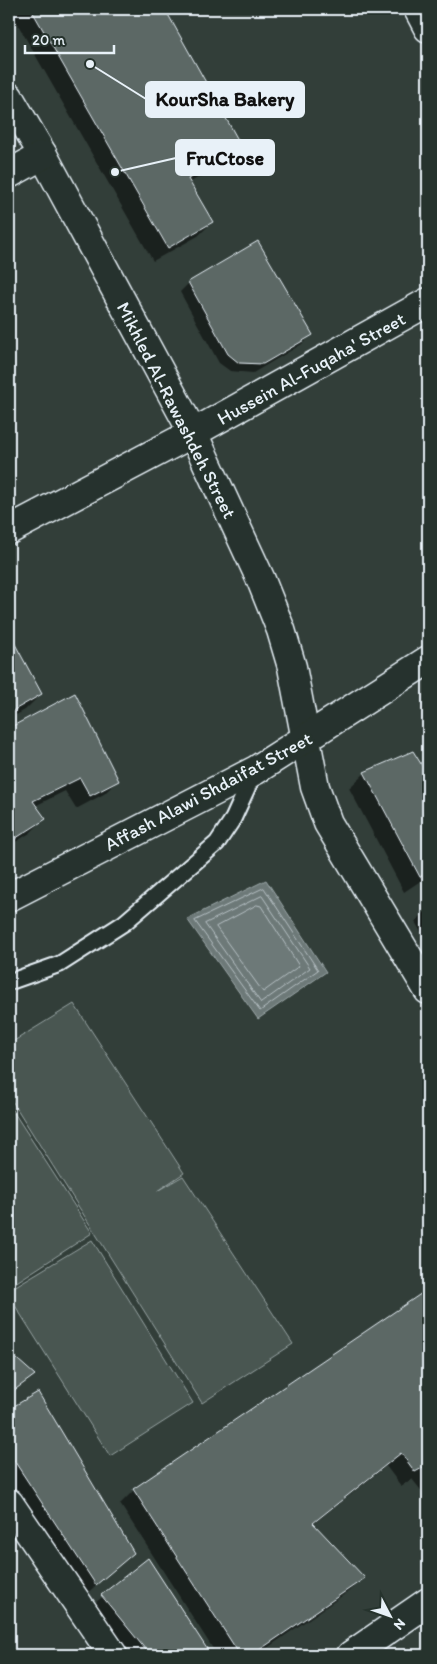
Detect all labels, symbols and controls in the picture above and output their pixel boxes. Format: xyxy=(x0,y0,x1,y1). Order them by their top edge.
scale bar xyxy=(25,22,114,54)
text: 20 m xyxy=(32,31,66,49)
callout: KourSha Bakery xyxy=(146,82,304,117)
text: KourSha Bakery xyxy=(156,87,295,112)
callout: FruCtose xyxy=(176,140,274,175)
text: FruCtose xyxy=(186,146,264,170)
street label: Mikhled Al-Rawashdeh Street xyxy=(112,298,241,522)
street label: Hussein Al-Fuqaha' Street xyxy=(213,307,409,430)
street label: Affash Alawi Shdaifat Street xyxy=(101,727,316,856)
north arrow xyxy=(364,1592,414,1642)
text: N xyxy=(390,1615,409,1633)

